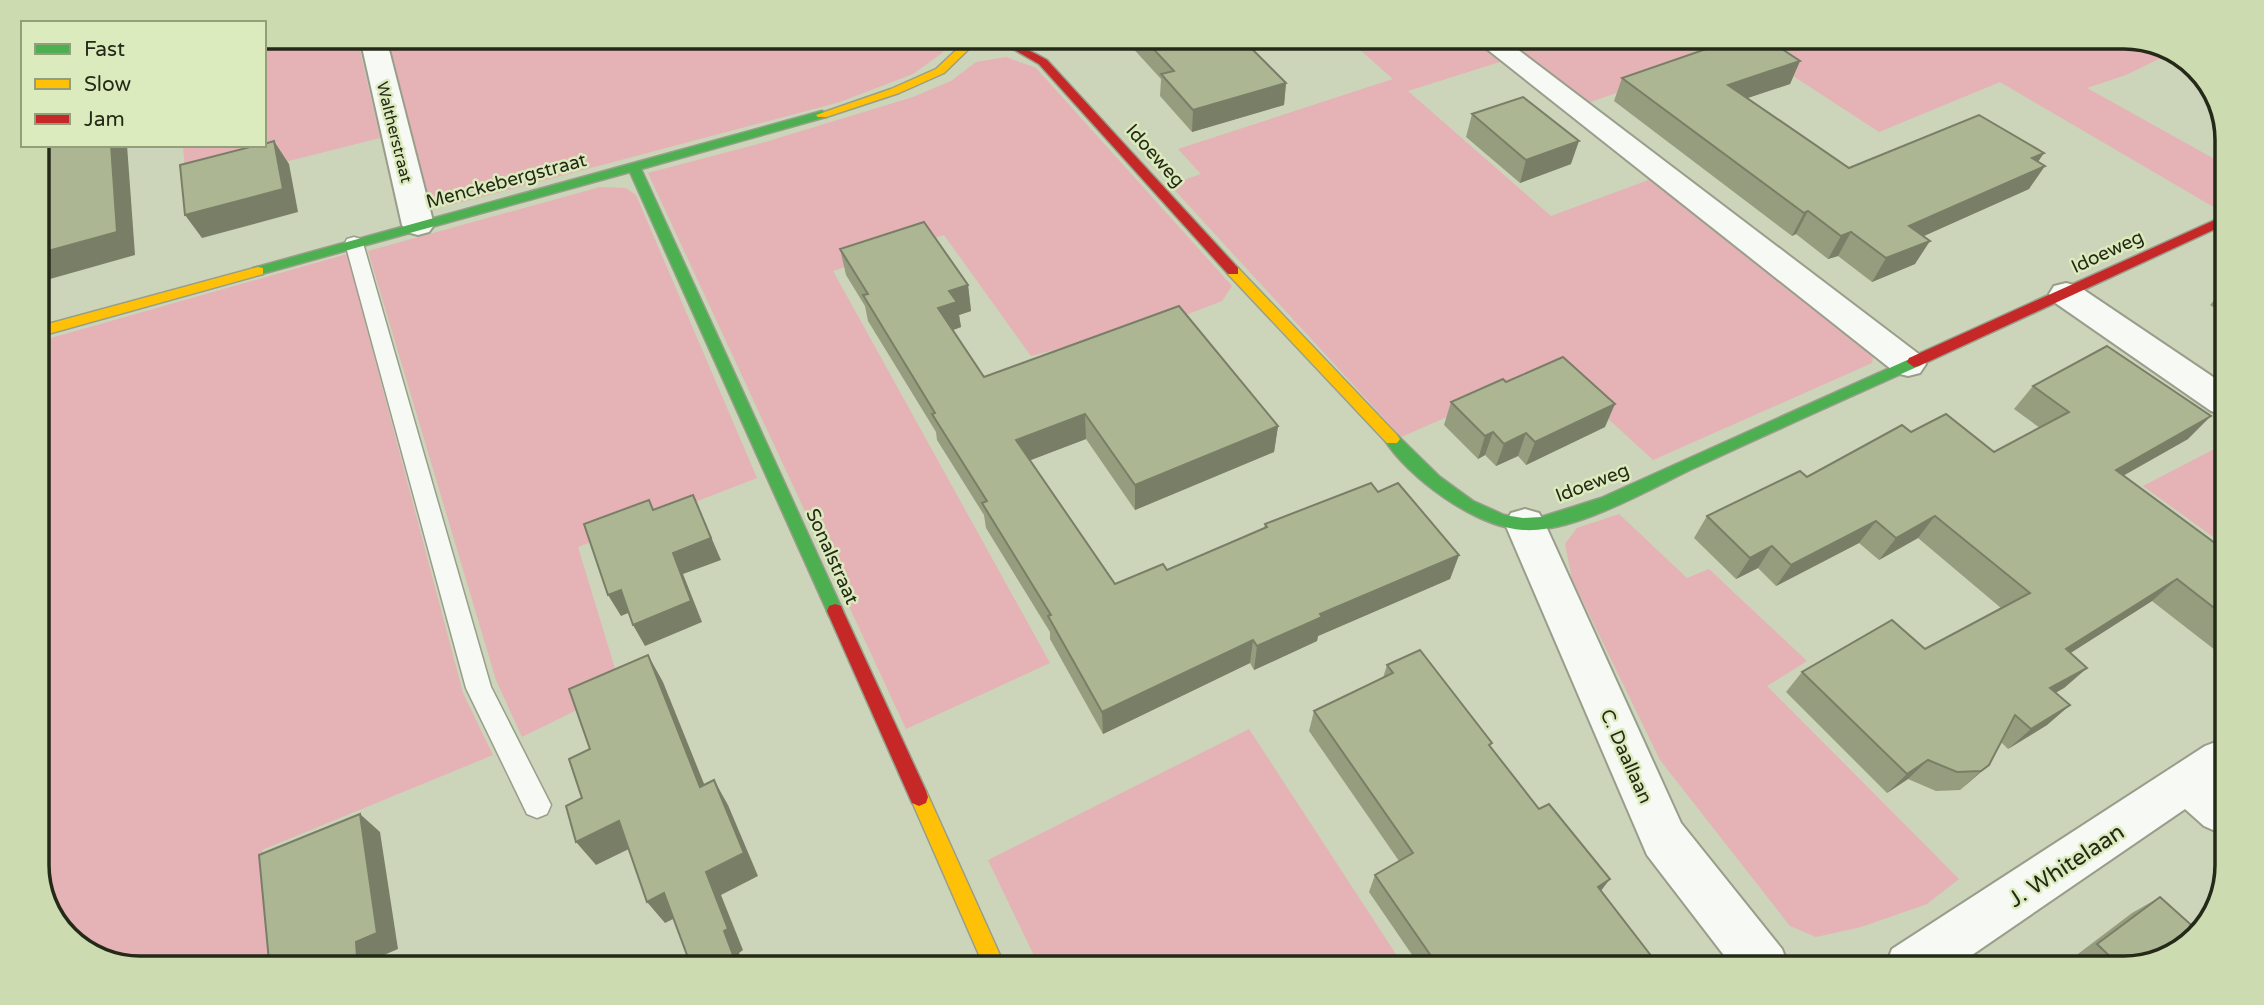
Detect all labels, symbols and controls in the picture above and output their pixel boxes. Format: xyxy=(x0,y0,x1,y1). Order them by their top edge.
legend xyxy=(21,21,266,147)
text: Fast xyxy=(84,37,125,62)
text: Slow xyxy=(84,72,132,97)
street label: Waltherstraat xyxy=(372,80,416,185)
text: Jam xyxy=(84,107,125,132)
street label: Idoeweg xyxy=(1121,120,1189,192)
street label: Menckebergstraat xyxy=(424,149,589,213)
street label: Idoeweg xyxy=(2068,226,2147,278)
street label: Idoeweg xyxy=(1552,459,1632,507)
street label: Sonalstraat xyxy=(801,505,863,608)
street label: C. Daallaan xyxy=(1596,706,1657,807)
street label: J. Whitelaan xyxy=(2003,818,2130,914)

